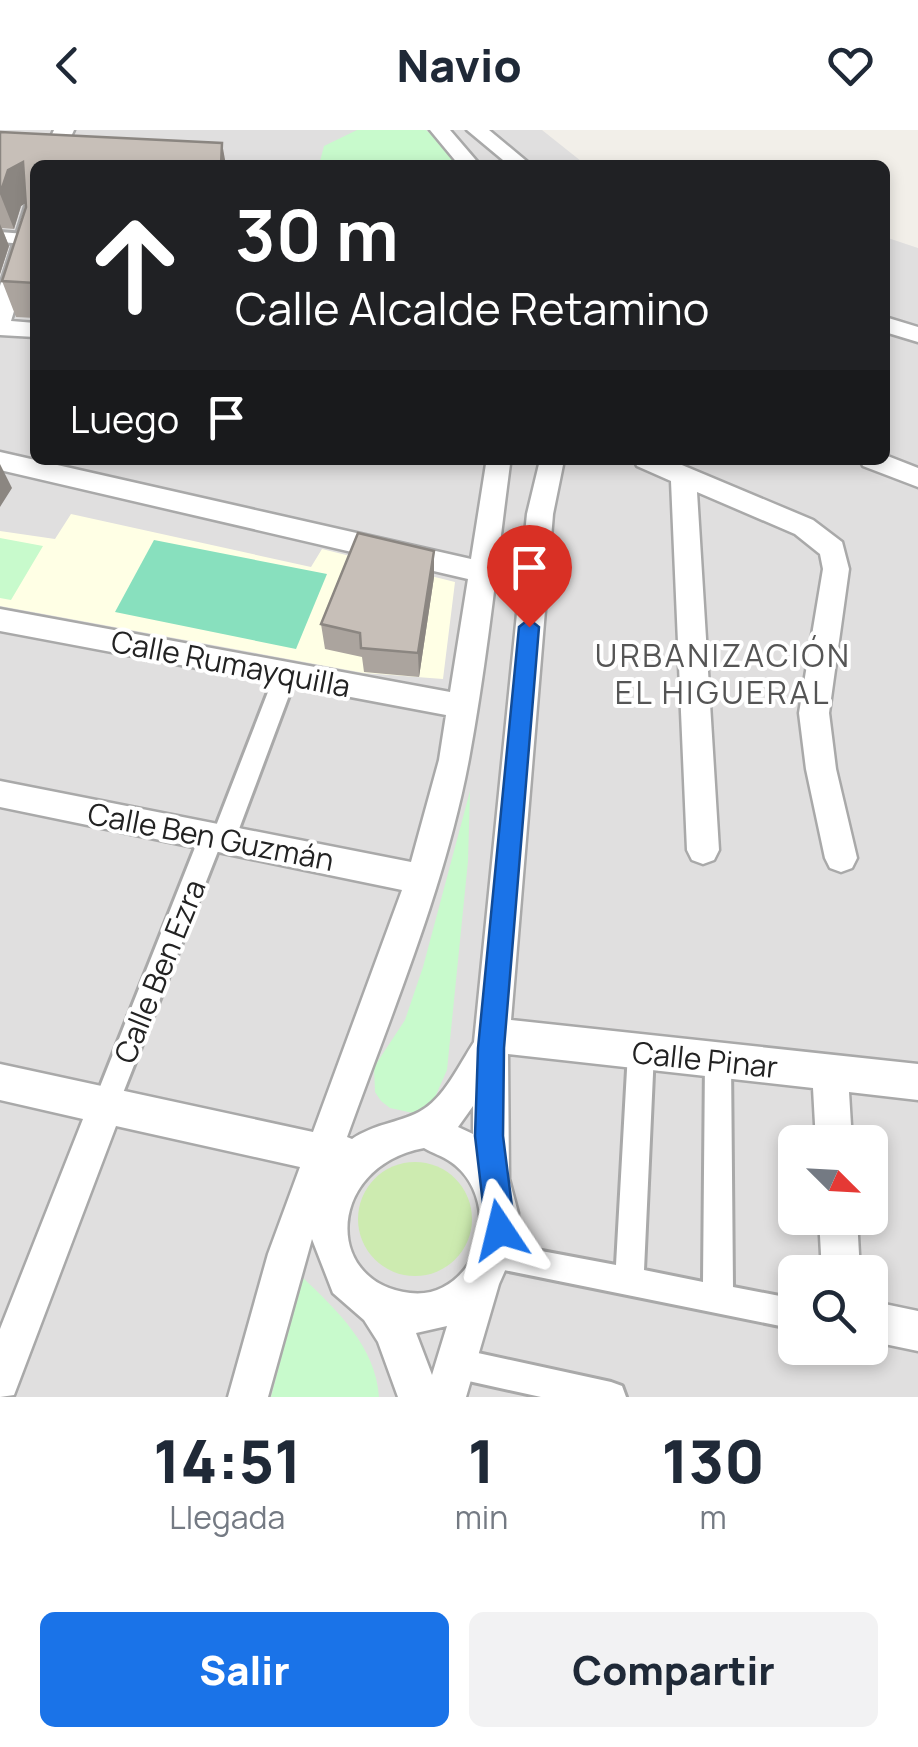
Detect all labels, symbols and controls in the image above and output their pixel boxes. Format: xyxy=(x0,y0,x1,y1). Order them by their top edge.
text: Navio xyxy=(396,34,522,96)
icon: back xyxy=(40,38,95,93)
icon: heart xyxy=(823,38,878,93)
text: 30 m xyxy=(235,186,399,282)
icon: ahead xyxy=(70,200,200,330)
text: Calle Alcalde Retamino xyxy=(235,277,709,339)
icon: arrive xyxy=(199,390,254,445)
text: Luego xyxy=(70,392,179,444)
pin xyxy=(487,525,572,628)
icon: arrive xyxy=(502,540,557,595)
street label: Calle Rumayquilla xyxy=(108,620,354,706)
district label: URBANIZACIÓN EL HIGUERAL xyxy=(595,633,851,714)
street label: Calle Ben Guzmán xyxy=(85,792,337,880)
street label: Calle Ben Ezra xyxy=(103,873,215,1069)
street label: Calle Pinar xyxy=(630,1031,780,1087)
north arrow xyxy=(778,1125,888,1235)
map controls xyxy=(778,1125,888,1365)
position arrow xyxy=(448,1178,552,1282)
button: search xyxy=(778,1255,888,1365)
text: 14:51 xyxy=(153,1419,301,1501)
text: 1 xyxy=(468,1419,495,1501)
text: 130 xyxy=(662,1419,765,1501)
text: Llegada xyxy=(169,1495,285,1539)
text: min xyxy=(455,1495,508,1539)
text: m xyxy=(700,1495,727,1539)
button: Salir xyxy=(40,1612,449,1727)
button: Compartir xyxy=(469,1612,878,1727)

